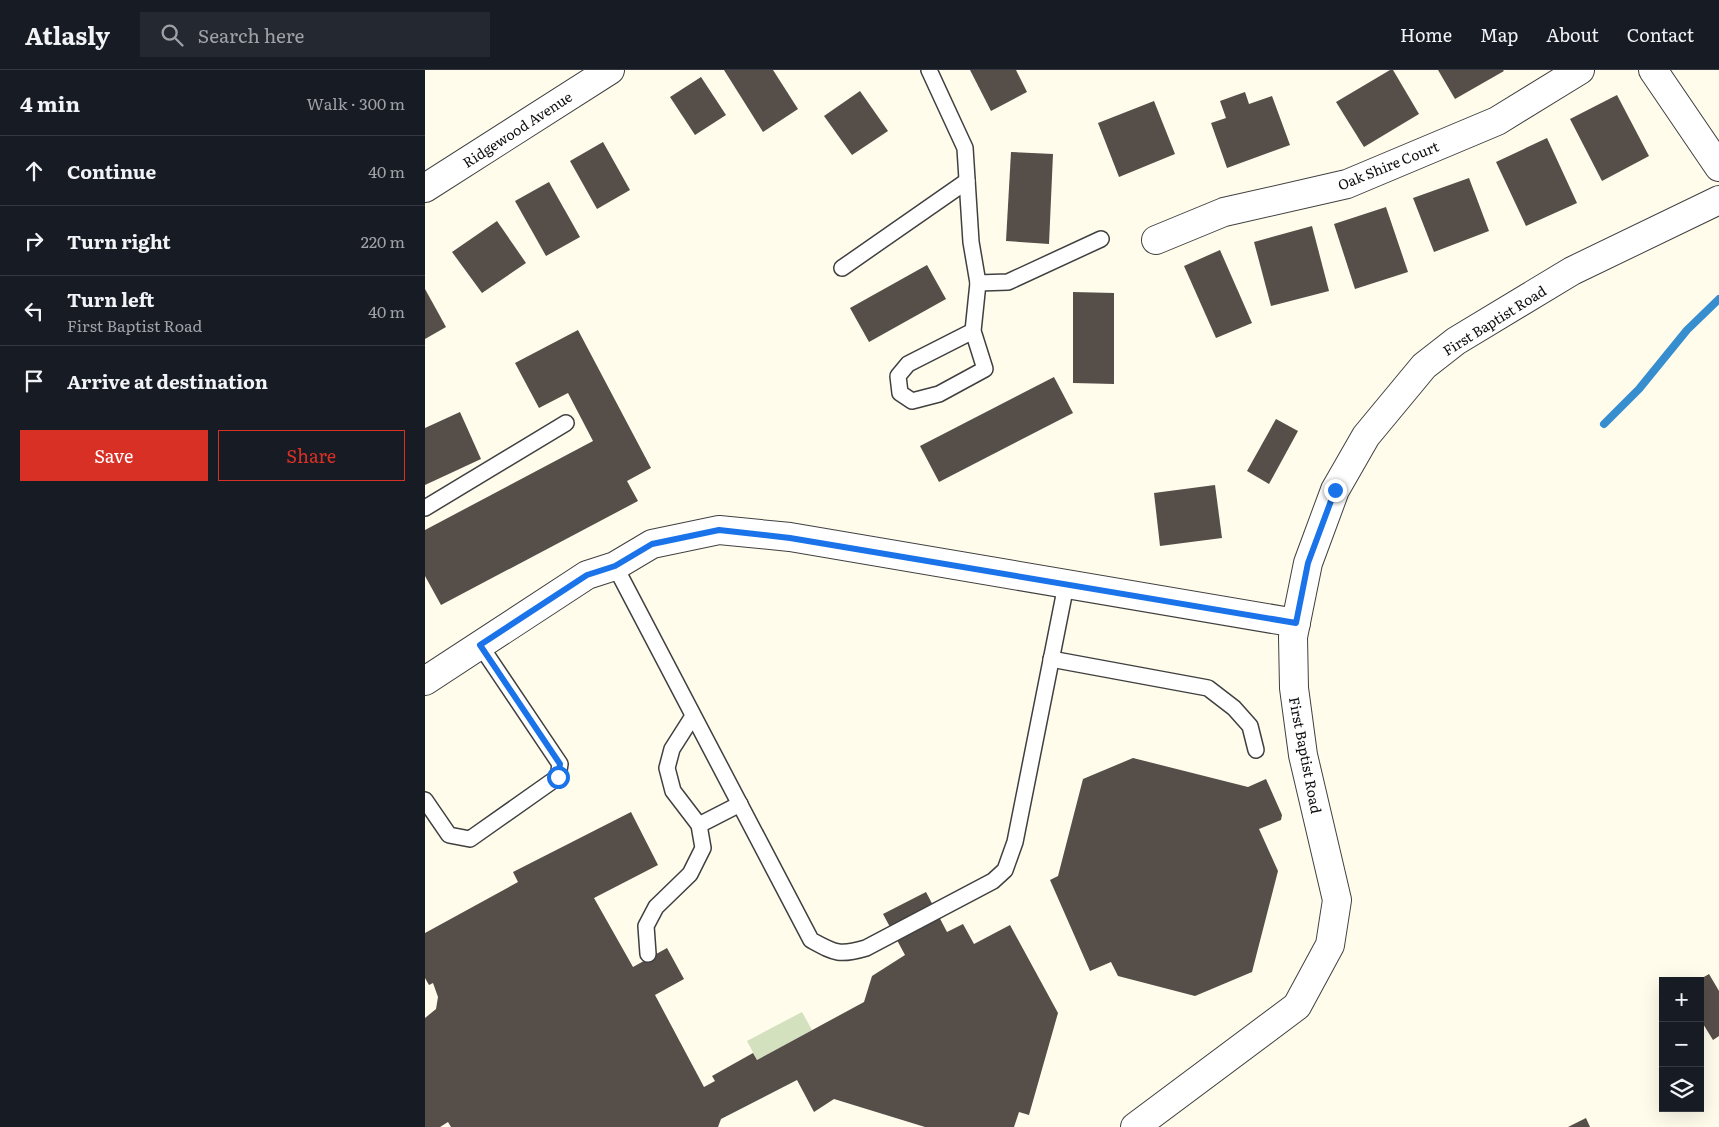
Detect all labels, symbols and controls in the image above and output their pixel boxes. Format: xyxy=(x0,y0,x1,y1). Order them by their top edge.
search box xyxy=(140,12,490,57)
text: Atlasly xyxy=(25,17,110,52)
icon: search xyxy=(158,21,186,49)
text: Search here xyxy=(198,21,304,49)
text: Home xyxy=(1400,21,1452,48)
text: Map xyxy=(1480,21,1518,48)
text: About xyxy=(1546,21,1599,48)
text: Contact xyxy=(1627,21,1694,48)
street label: Ridgewood Avenue xyxy=(458,86,576,172)
text: 4 min xyxy=(20,87,80,118)
text: Walk · 300 m xyxy=(306,91,405,115)
street label: Oak Shire Court xyxy=(1334,135,1442,194)
icon: ahead xyxy=(20,157,48,185)
text: Continue xyxy=(67,157,156,185)
text: 40 m xyxy=(368,159,405,183)
icon: right xyxy=(20,227,48,255)
text: Turn right xyxy=(67,227,171,255)
text: 220 m xyxy=(361,229,405,253)
street label: First Baptist Road xyxy=(1438,280,1550,360)
text: Turn left xyxy=(67,285,154,313)
icon: left xyxy=(20,297,48,325)
text: 40 m xyxy=(368,299,405,323)
text: First Baptist Road xyxy=(67,313,202,337)
icon: arrive xyxy=(20,367,48,395)
text: Arrive at destination xyxy=(67,367,268,395)
button: Save xyxy=(20,430,208,481)
button: Share xyxy=(218,430,405,481)
route end xyxy=(1324,479,1347,502)
street label: First Baptist Road xyxy=(1285,695,1327,815)
route start xyxy=(547,766,570,789)
map controls xyxy=(1659,977,1704,1112)
button: + xyxy=(1659,977,1704,1022)
button: − xyxy=(1659,1022,1704,1067)
button: layers xyxy=(1659,1067,1704,1112)

